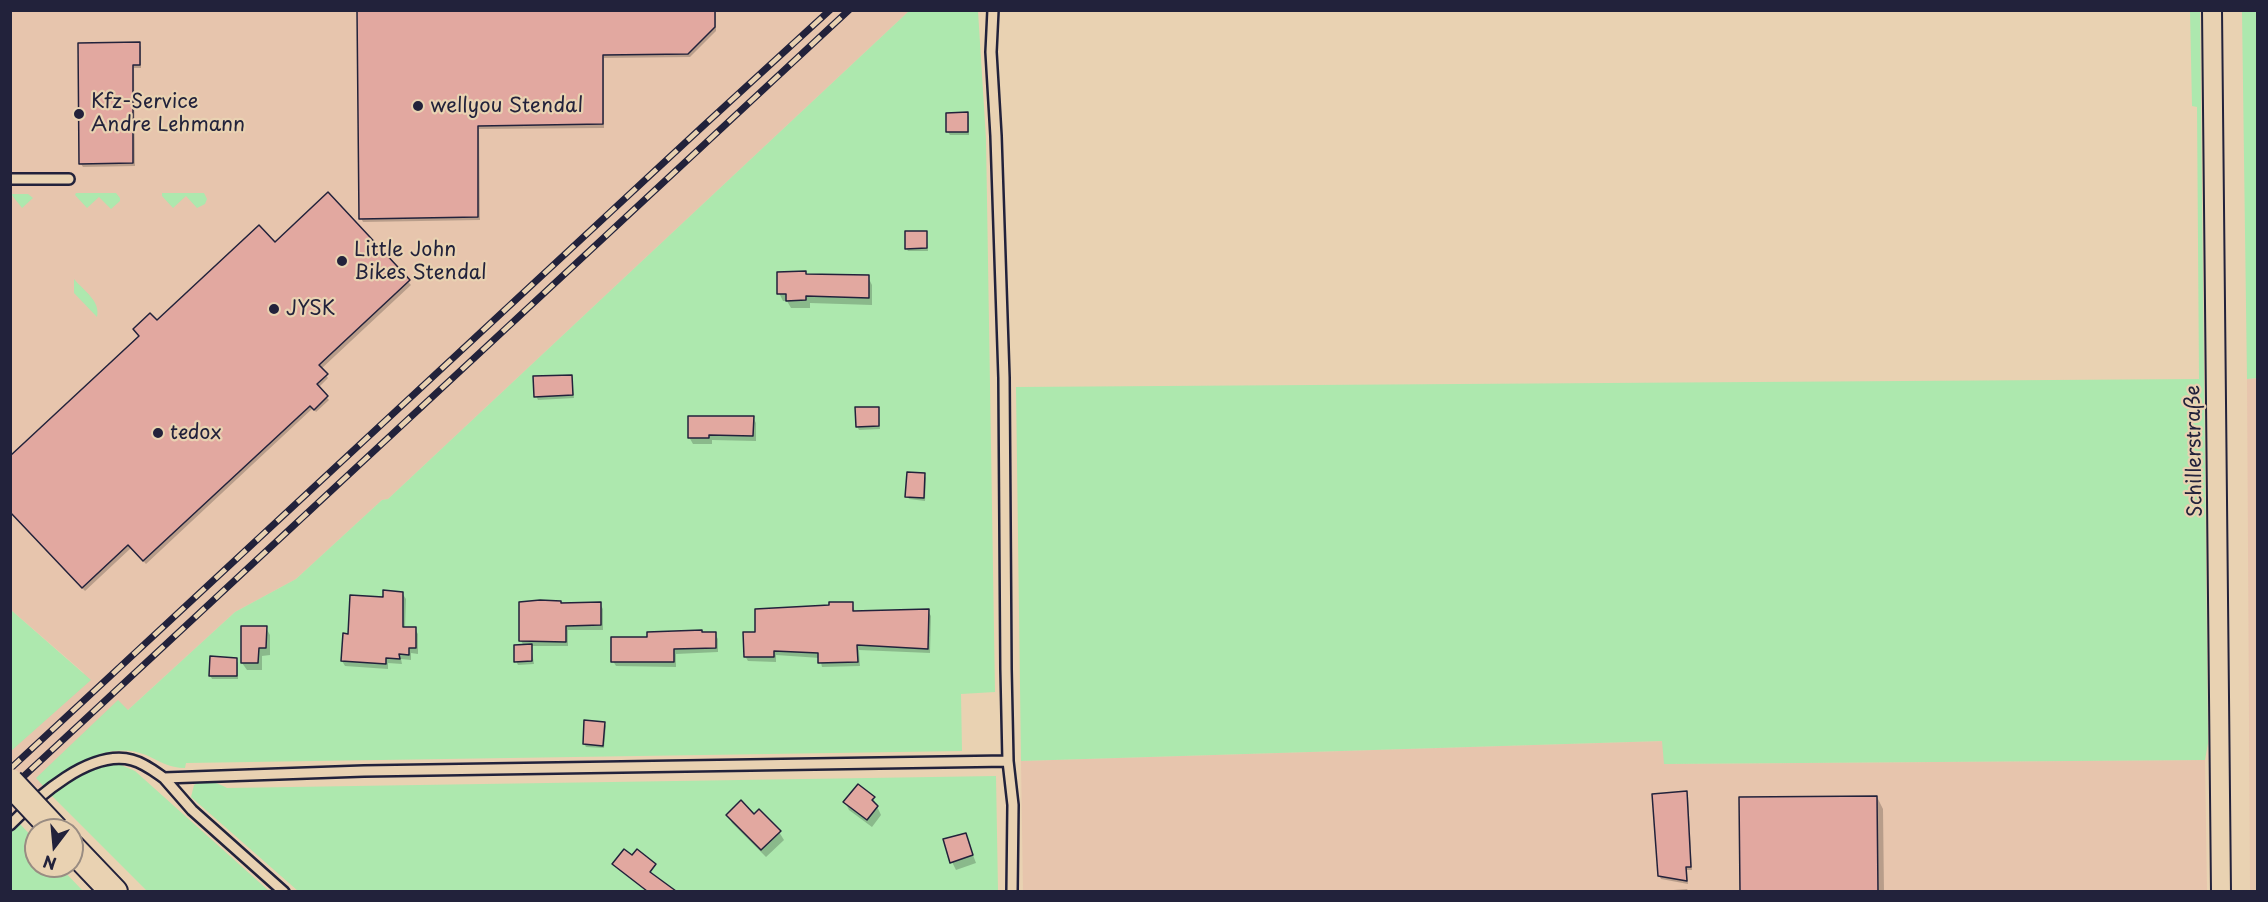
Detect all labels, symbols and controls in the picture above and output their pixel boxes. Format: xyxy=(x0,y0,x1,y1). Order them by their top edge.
place label: Kfz-Service Andre Lehmann xyxy=(91,90,245,137)
place label: wellyou Stendal xyxy=(430,94,583,118)
marker: wellyou Stendal xyxy=(411,99,425,113)
marker: Kfz-Service Andre Lehmann xyxy=(72,107,86,121)
place label: Little John Bikes Stendal xyxy=(354,238,487,285)
marker: Little John Bikes Stendal xyxy=(335,254,349,268)
place label: JYSK xyxy=(286,297,335,321)
marker: JYSK xyxy=(267,302,281,316)
street label: Schillerstraße xyxy=(2182,385,2208,517)
place label: tedox xyxy=(170,421,222,445)
marker: tedox xyxy=(151,426,165,440)
north arrow xyxy=(24,818,84,878)
text: N xyxy=(40,850,59,877)

